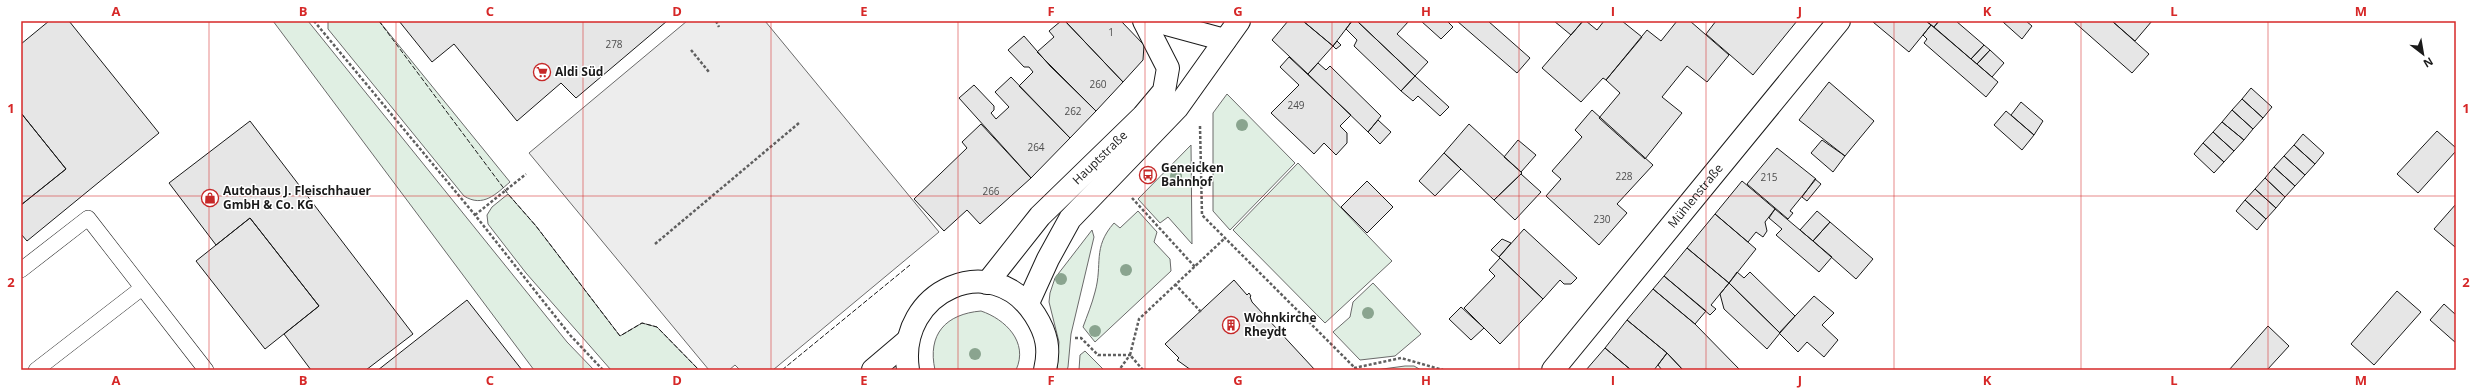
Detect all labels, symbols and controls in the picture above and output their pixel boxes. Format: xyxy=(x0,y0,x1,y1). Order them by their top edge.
text: A xyxy=(112,2,121,20)
text: B xyxy=(299,2,308,20)
text: C xyxy=(486,2,494,20)
text: D xyxy=(672,2,682,20)
text: E xyxy=(860,2,868,20)
text: F xyxy=(1047,2,1055,20)
text: G xyxy=(1233,2,1243,20)
text: H xyxy=(1421,2,1431,20)
text: I xyxy=(1611,2,1615,20)
text: J xyxy=(1797,2,1802,20)
text: K xyxy=(1983,2,1992,20)
text: L xyxy=(2170,2,2178,20)
text: M xyxy=(2355,2,2367,20)
house number: 1 xyxy=(1108,25,1114,39)
north arrow xyxy=(2403,34,2443,74)
house number: 278 xyxy=(605,37,623,51)
text: N xyxy=(2421,54,2436,72)
supermarket icon: Aldi Süd xyxy=(532,62,552,82)
place label: Aldi Süd xyxy=(555,63,603,80)
house number: 260 xyxy=(1089,77,1107,91)
house number: 249 xyxy=(1287,98,1305,112)
text: 1 xyxy=(7,99,15,117)
text: 1 xyxy=(2462,99,2470,117)
house number: 262 xyxy=(1064,104,1082,118)
street label: Hauptstraße xyxy=(1068,127,1131,188)
house number: 264 xyxy=(1027,140,1045,154)
place label: Geneicken Bahnhof xyxy=(1161,159,1224,190)
street label: Mühlenstraße xyxy=(1664,160,1727,231)
bus stop icon: Geneicken Bahnhof xyxy=(1138,165,1158,185)
house number: 228 xyxy=(1615,169,1633,183)
house number: 215 xyxy=(1760,170,1778,184)
place label: Autohaus J. Fleischhauer GmbH & Co. KG xyxy=(223,182,372,213)
house number: 266 xyxy=(982,184,1000,198)
shop icon: Autohaus J. Fleischhauer GmbH & Co. KG xyxy=(200,188,220,208)
house number: 230 xyxy=(1593,212,1611,226)
text: 2 xyxy=(7,273,15,291)
text: 2 xyxy=(2462,273,2470,291)
place label: Wohnkirche Rheydt xyxy=(1244,309,1317,340)
building icon: Wohnkirche Rheydt xyxy=(1221,315,1241,335)
text: A xyxy=(112,371,121,389)
text: B xyxy=(299,371,308,389)
text: C xyxy=(486,371,494,389)
text: D xyxy=(672,371,682,389)
text: E xyxy=(860,371,868,389)
text: F xyxy=(1047,371,1055,389)
text: G xyxy=(1233,371,1243,389)
text: H xyxy=(1421,371,1431,389)
text: I xyxy=(1611,371,1615,389)
text: J xyxy=(1797,371,1802,389)
text: K xyxy=(1983,371,1992,389)
text: L xyxy=(2170,371,2178,389)
text: M xyxy=(2355,371,2367,389)

